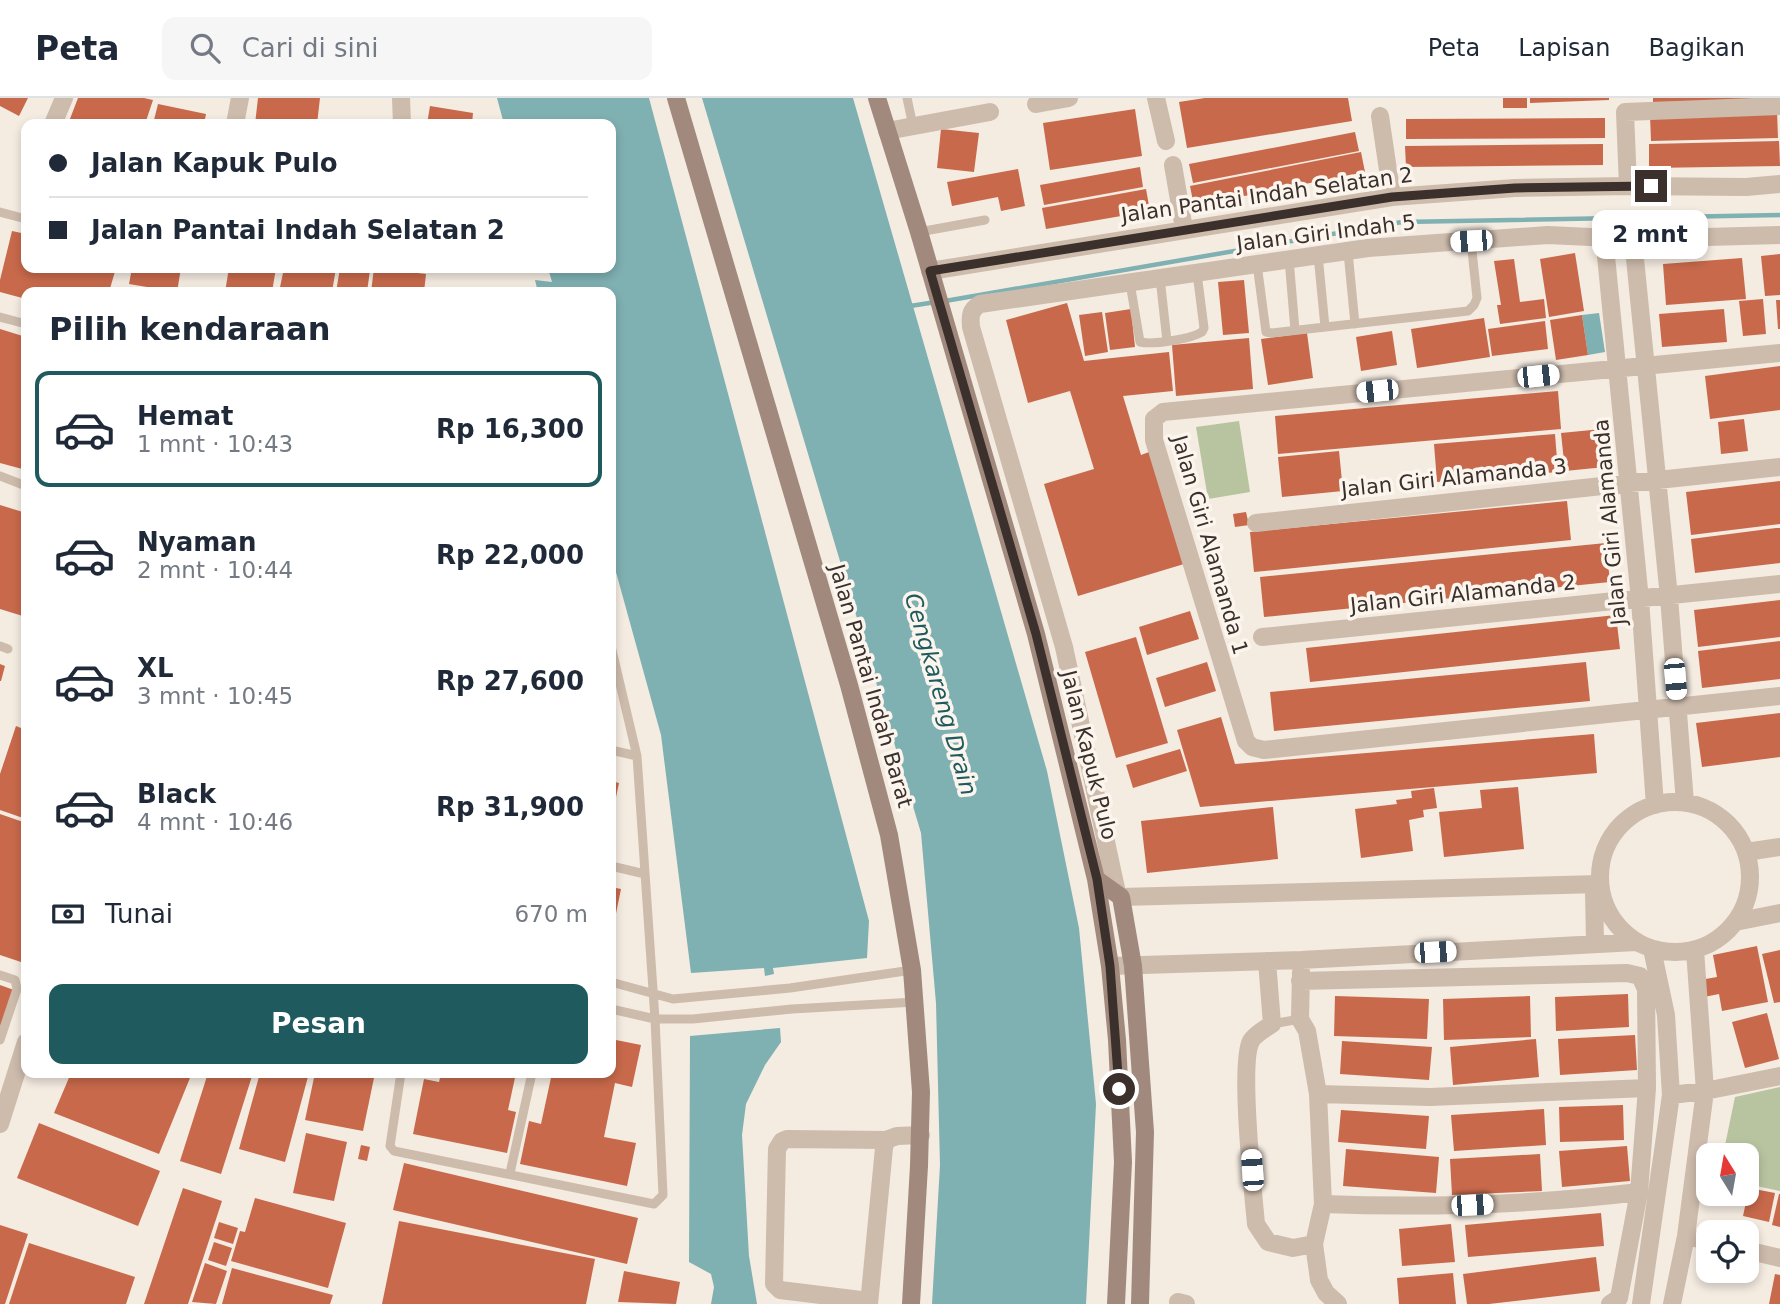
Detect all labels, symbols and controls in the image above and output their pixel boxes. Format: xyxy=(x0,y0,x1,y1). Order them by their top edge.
search box xyxy=(162,17,652,80)
text: Peta xyxy=(35,29,120,68)
icon: search xyxy=(186,29,224,67)
text: Cari di sini xyxy=(242,33,378,63)
text: Peta xyxy=(1428,34,1480,62)
text: Lapisan xyxy=(1518,34,1611,62)
text: Bagikan xyxy=(1649,34,1745,62)
text: Jalan Kapuk Pulo xyxy=(91,148,338,178)
street label: Jalan Pantai Indah Selatan 2 xyxy=(1118,163,1414,228)
route end xyxy=(1635,170,1667,202)
street label: Jalan Giri Indah 5 xyxy=(1233,210,1417,256)
callout: 2 mnt xyxy=(1593,210,1709,260)
text: Jalan Pantai Indah Selatan 2 xyxy=(91,215,505,245)
text: 2 mnt xyxy=(1612,221,1688,247)
car xyxy=(1450,229,1493,253)
text: Pilih kendaraan xyxy=(49,310,330,348)
car xyxy=(1517,363,1560,389)
car xyxy=(1356,378,1399,404)
icon: car xyxy=(53,398,116,461)
text: Hemat xyxy=(137,401,233,431)
text: Rp 16,300 xyxy=(436,414,584,444)
street label: Jalan Giri Alamanda xyxy=(1589,418,1631,628)
text: 1 mnt · 10:43 xyxy=(137,431,293,457)
street label: Jalan Giri Alamanda 1 xyxy=(1167,431,1253,657)
street label: Jalan Giri Alamanda 3 xyxy=(1338,454,1568,502)
icon: car xyxy=(53,524,116,587)
text: Nyaman xyxy=(137,527,256,557)
text: Rp 22,000 xyxy=(436,540,584,570)
text: 2 mnt · 10:44 xyxy=(137,557,293,583)
street label: Jalan Pantai Indah Barat xyxy=(824,560,917,810)
street label: Jalan Giri Alamanda 2 xyxy=(1347,570,1577,618)
water label: Cengkareng Drain xyxy=(900,590,982,798)
icon: car xyxy=(53,650,116,713)
text: XL xyxy=(137,653,174,683)
car xyxy=(1663,657,1688,701)
text: Rp 27,600 xyxy=(436,666,584,696)
street label: Jalan Kapuk Pulo xyxy=(1056,666,1122,842)
text: 3 mnt · 10:45 xyxy=(137,683,293,709)
icon: car xyxy=(53,776,116,839)
text: Black xyxy=(137,779,216,809)
text: Rp 31,900 xyxy=(436,792,584,822)
text: 4 mnt · 10:46 xyxy=(137,809,293,835)
icon: cash xyxy=(49,895,87,933)
text: Tunai xyxy=(105,899,173,929)
text: 670 m xyxy=(514,901,588,927)
car xyxy=(1414,940,1457,964)
button: Pesan xyxy=(49,984,588,1064)
route start xyxy=(1103,1073,1135,1105)
north arrow xyxy=(1696,1143,1759,1206)
map controls xyxy=(1696,1143,1759,1283)
car xyxy=(1241,1148,1264,1192)
car xyxy=(1451,1193,1494,1217)
button: locate xyxy=(1696,1220,1759,1283)

